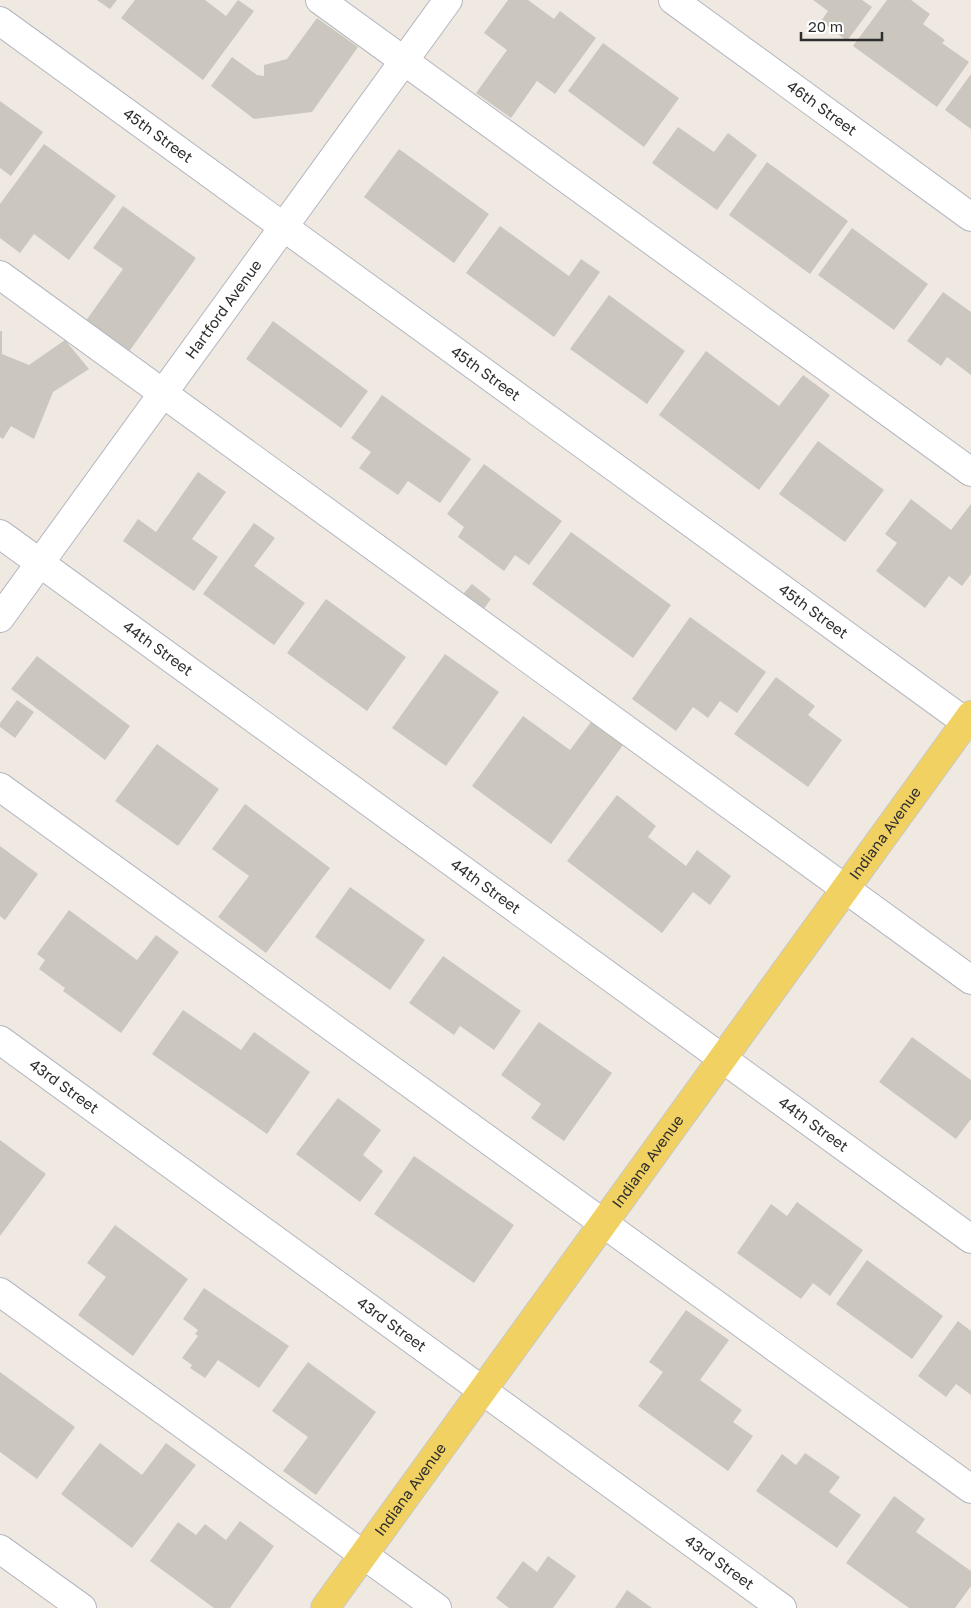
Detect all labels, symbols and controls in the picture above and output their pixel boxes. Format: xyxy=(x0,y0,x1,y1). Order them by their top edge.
scale bar xyxy=(801,10,882,42)
text: 20 m xyxy=(808,17,843,35)
street label: 46th Street xyxy=(784,76,861,139)
street label: 45th Street xyxy=(120,104,197,166)
street label: Hartford Avenue xyxy=(181,256,265,362)
street label: 45th Street xyxy=(448,342,524,404)
street label: 45th Street xyxy=(776,579,852,642)
street label: 44th Street xyxy=(120,616,197,679)
street label: Indiana Avenue xyxy=(845,783,924,883)
street label: 44th Street xyxy=(448,854,524,917)
street label: 43rd Street xyxy=(26,1055,103,1117)
street label: 44th Street xyxy=(775,1092,852,1155)
street label: Indiana Avenue xyxy=(608,1111,687,1211)
street label: 43rd Street xyxy=(354,1293,430,1355)
street label: Indiana Avenue xyxy=(370,1439,450,1539)
street label: 43rd Street xyxy=(682,1531,758,1593)

